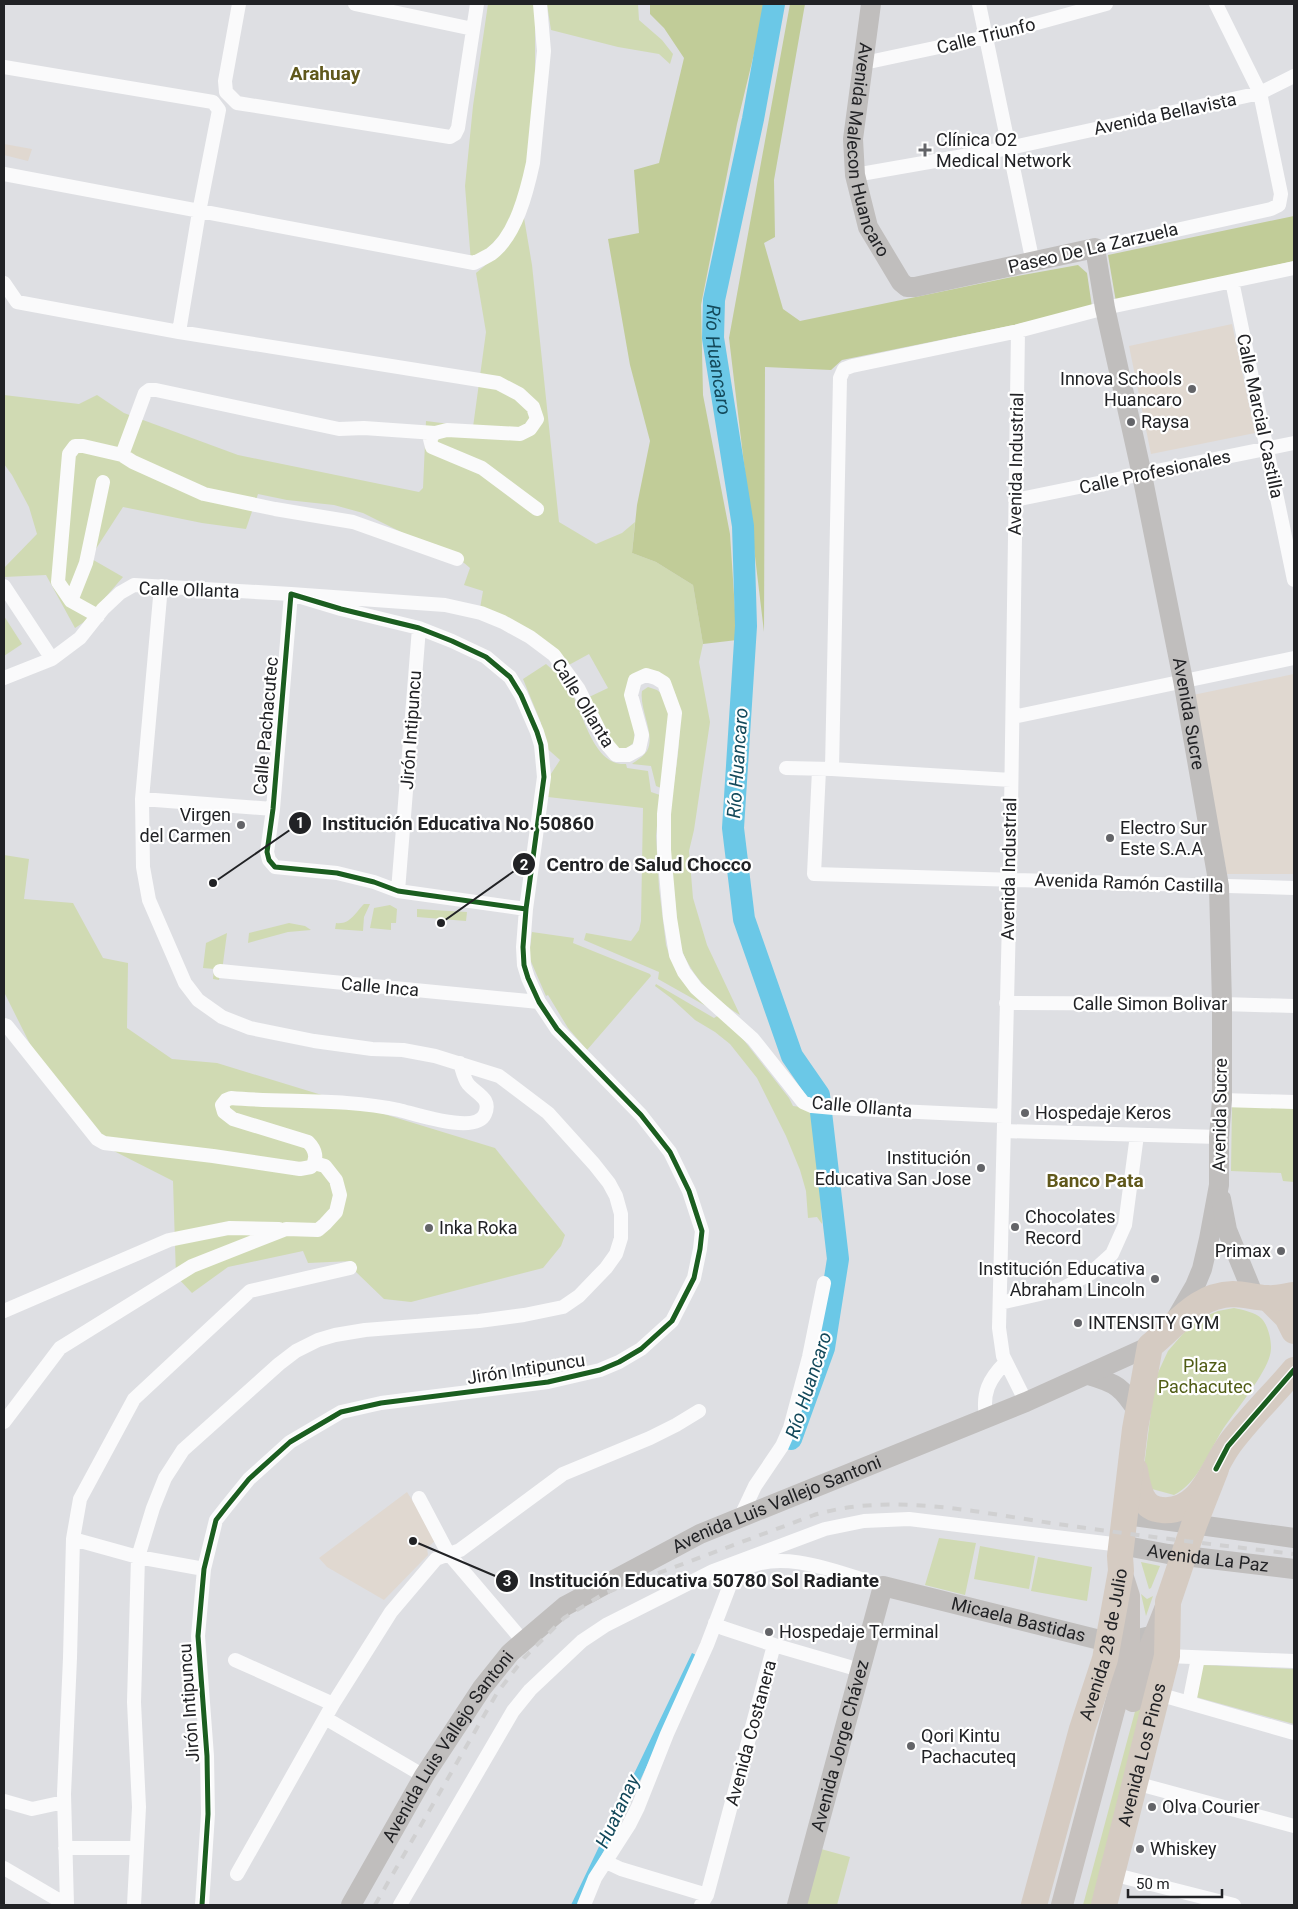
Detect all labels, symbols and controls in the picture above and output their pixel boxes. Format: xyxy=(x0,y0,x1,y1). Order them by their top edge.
street label: Calle Triunfo xyxy=(934,13,1037,58)
street label: Avenida Malecon Huancaro xyxy=(843,41,894,260)
district label: Arahuay xyxy=(290,62,361,85)
street label: Avenida Bellavista xyxy=(1092,88,1238,139)
place label: Clínica O2 Medical Network xyxy=(936,129,1072,171)
marker: Clínica O2 Medical Network xyxy=(918,143,932,157)
street label: Paseo De La Zarzuela xyxy=(1006,218,1180,277)
water label: Río Huancaro xyxy=(701,304,736,416)
street label: Calle Marcial Castilla xyxy=(1233,332,1288,500)
place label: Innova Schools Huancaro xyxy=(1060,368,1182,410)
marker: Innova Schools Huancaro xyxy=(1186,383,1198,395)
street label: Avenida Industrial xyxy=(1004,392,1027,536)
place label: Raysa xyxy=(1141,411,1189,432)
marker: Raysa xyxy=(1125,416,1137,428)
street label: Calle Profesionales xyxy=(1077,445,1233,498)
street label: Calle Ollanta xyxy=(138,577,240,602)
street label: Calle Ollanta xyxy=(548,654,619,751)
street label: Avenida Sucre xyxy=(1169,655,1209,771)
street label: Calle Pachacutec xyxy=(249,656,282,796)
street label: Jirón Intipuncu xyxy=(396,670,425,790)
water label: Río Huancaro xyxy=(722,707,753,819)
street label: Avenida Industrial xyxy=(997,797,1020,941)
place label: Virgen del Carmen xyxy=(140,804,231,846)
callout: Institución Educativa No. 50860 xyxy=(287,806,604,840)
text: Institución Educativa No. 50860 xyxy=(322,812,594,835)
text: 1 xyxy=(296,814,304,832)
place label: Electro Sur Este S.A.A xyxy=(1120,817,1207,859)
marker: Virgen del Carmen xyxy=(235,819,247,831)
marker: Electro Sur Este S.A.A xyxy=(1104,832,1116,844)
callout: Centro de Salud Chocco xyxy=(512,847,762,881)
text: Centro de Salud Chocco xyxy=(547,853,752,876)
text: 2 xyxy=(520,856,529,874)
street label: Avenida Ramón Castilla xyxy=(1034,869,1224,896)
street label: Calle Inca xyxy=(340,973,420,1000)
street label: Calle Simon Bolivar xyxy=(1073,993,1227,1014)
street label: Avenida Sucre xyxy=(1208,1058,1231,1172)
street label: Calle Ollanta xyxy=(811,1092,913,1121)
place label: Hospedaje Keros xyxy=(1035,1102,1171,1123)
marker: Hospedaje Keros xyxy=(1019,1107,1031,1119)
place label: Institución Educativa San Jose xyxy=(815,1147,971,1189)
marker: Institución Educativa San Jose xyxy=(975,1162,987,1174)
district label: Banco Pata xyxy=(1046,1169,1144,1192)
place label: Chocolates Record xyxy=(1025,1206,1115,1248)
place label: Inka Roka xyxy=(439,1217,518,1238)
marker: Chocolates Record xyxy=(1009,1221,1021,1233)
marker: Inka Roka xyxy=(423,1222,435,1234)
place label: Primax xyxy=(1215,1240,1271,1261)
marker: Primax xyxy=(1275,1245,1287,1257)
place label: Institución Educativa Abraham Lincoln xyxy=(978,1258,1145,1300)
marker: Institución Educativa Abraham Lincoln xyxy=(1149,1273,1161,1285)
place label: INTENSITY GYM xyxy=(1088,1312,1220,1333)
marker: INTENSITY GYM xyxy=(1072,1317,1084,1329)
water label: Río Huancaro xyxy=(780,1329,837,1441)
street label: Jirón Intipuncu xyxy=(465,1349,586,1388)
park label: Plaza Pachacutec xyxy=(1158,1355,1252,1397)
street label: Avenida Luis Vallejo Santoni xyxy=(668,1451,884,1557)
street label: Avenida La Paz xyxy=(1146,1539,1270,1576)
callout: Institución Educativa 50780 Sol Radiante xyxy=(494,1564,890,1598)
street label: Avenida 28 de Julio xyxy=(1075,1567,1131,1723)
text: Institución Educativa 50780 Sol Radiante xyxy=(529,1569,879,1592)
text: 3 xyxy=(503,1572,511,1590)
street label: Micaela Bastidas xyxy=(949,1592,1088,1646)
place label: Hospedaje Terminal xyxy=(779,1621,939,1642)
marker: Hospedaje Terminal xyxy=(763,1626,775,1638)
street label: Jirón Intipuncu xyxy=(174,1643,203,1763)
street label: Avenida Luis Vallejo Santoni xyxy=(378,1646,518,1846)
street label: Avenida Jorge Chávez xyxy=(806,1657,873,1834)
street label: Avenida Costanera xyxy=(721,1658,780,1808)
street label: Avenida Los Pinos xyxy=(1113,1681,1170,1829)
place label: Qori Kintu Pachacuteq xyxy=(921,1725,1016,1767)
marker: Qori Kintu Pachacuteq xyxy=(905,1740,917,1752)
water label: Huatanay xyxy=(591,1770,645,1852)
place label: Olva Courier xyxy=(1162,1796,1260,1817)
marker: Olva Courier xyxy=(1146,1801,1158,1813)
place label: Whiskey xyxy=(1150,1838,1217,1859)
marker: Whiskey xyxy=(1134,1843,1146,1855)
scale bar xyxy=(1128,1866,1222,1898)
text: 50 m xyxy=(1136,1875,1170,1893)

